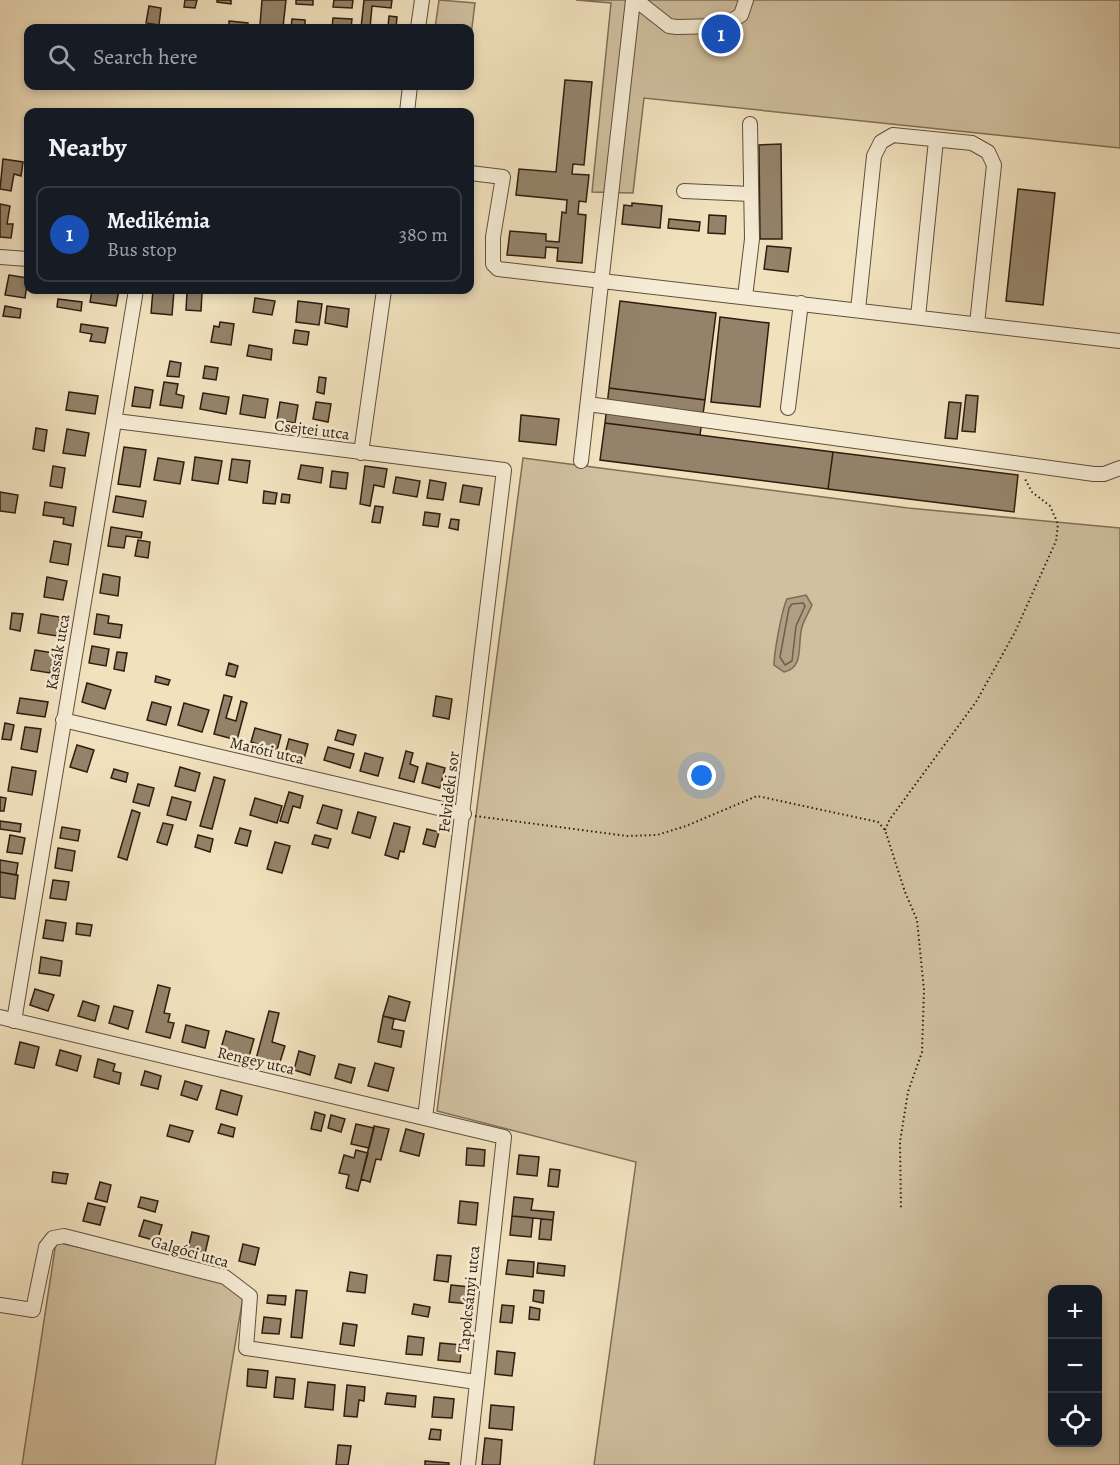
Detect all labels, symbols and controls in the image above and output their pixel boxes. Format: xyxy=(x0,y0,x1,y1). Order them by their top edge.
pin: 1 xyxy=(702,12,740,57)
search box xyxy=(24,24,474,90)
icon: search xyxy=(45,41,78,74)
text: Search here xyxy=(93,42,198,72)
text: Nearby xyxy=(48,130,127,165)
text: Medikémia xyxy=(107,206,210,236)
text: 1 xyxy=(66,221,73,248)
text: 380 m xyxy=(399,221,448,248)
text: Bus stop xyxy=(107,236,177,263)
street label: Csejtei utca xyxy=(273,414,351,446)
street label: Kassák utca xyxy=(40,612,76,692)
street label: Maróti utca xyxy=(228,732,307,770)
street label: Felvidéki sor xyxy=(433,750,465,834)
your location xyxy=(687,761,716,790)
street label: Rengey utca xyxy=(215,1041,297,1081)
street label: Galgóci utca xyxy=(148,1230,232,1274)
street label: Tapolcsányi utca xyxy=(452,1244,486,1354)
map controls xyxy=(1048,1285,1102,1447)
button: + xyxy=(1048,1285,1102,1339)
button: − xyxy=(1048,1339,1102,1393)
button: locate xyxy=(1048,1393,1102,1447)

